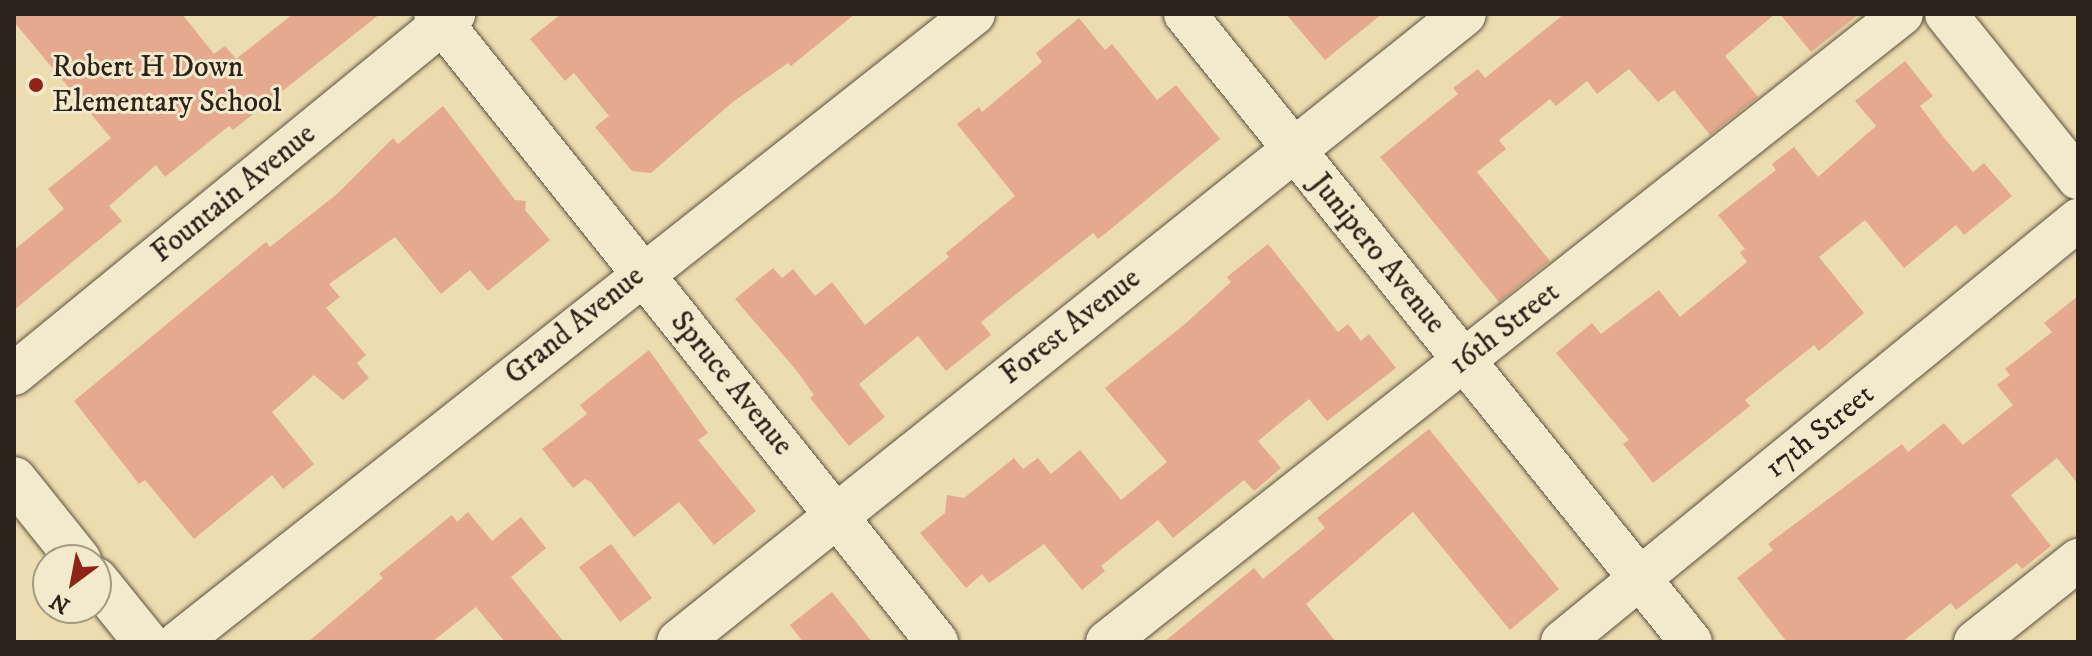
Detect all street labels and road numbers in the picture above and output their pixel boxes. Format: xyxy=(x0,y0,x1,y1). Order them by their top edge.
street label: Fountain Avenue xyxy=(145,117,323,271)
street label: Junipero Avenue xyxy=(1302,167,1452,341)
street label: Grand Avenue xyxy=(498,259,652,393)
street label: Forest Avenue xyxy=(994,261,1148,393)
street label: 16th Street xyxy=(1443,275,1567,383)
street label: Spruce Avenue xyxy=(662,305,800,463)
street label: 17th Street xyxy=(1758,377,1882,487)

